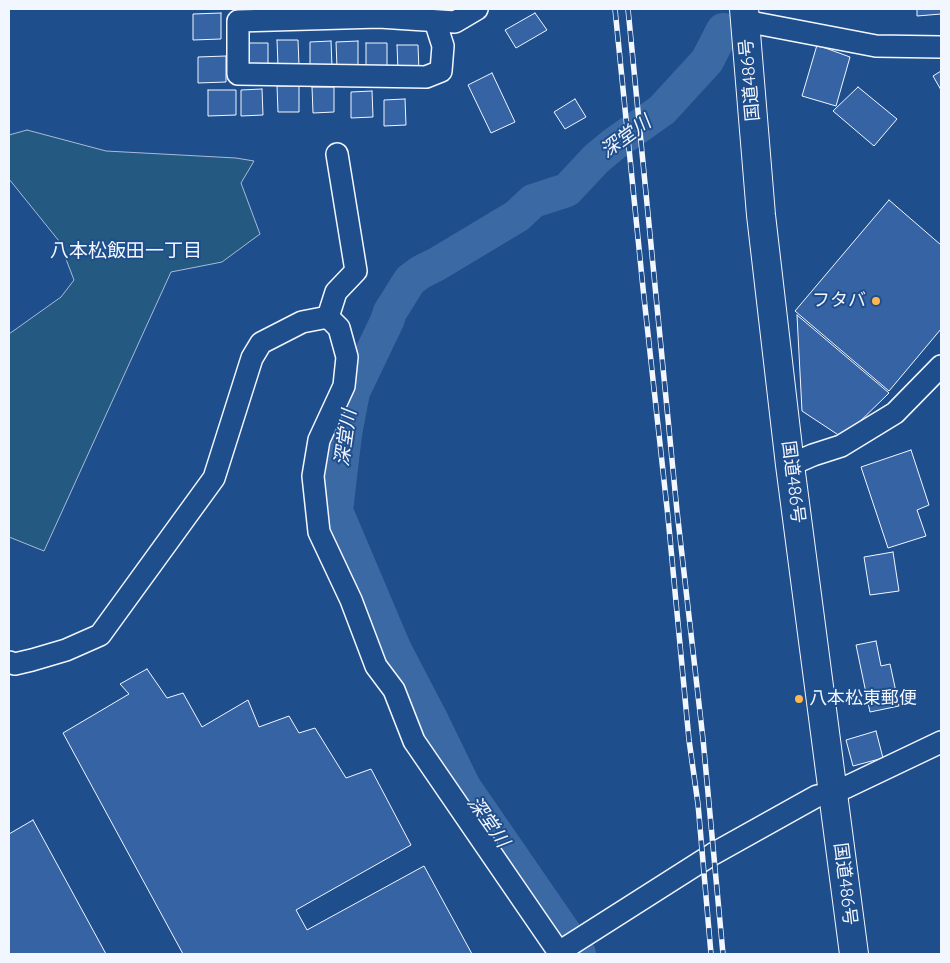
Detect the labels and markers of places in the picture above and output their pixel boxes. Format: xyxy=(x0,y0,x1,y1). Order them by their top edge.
place label: フタバ xyxy=(812,290,866,312)
marker: フタバ xyxy=(870,295,882,307)
place label: 八本松東郵便 xyxy=(809,688,917,710)
marker: 八本松東郵便 xyxy=(793,693,805,705)

